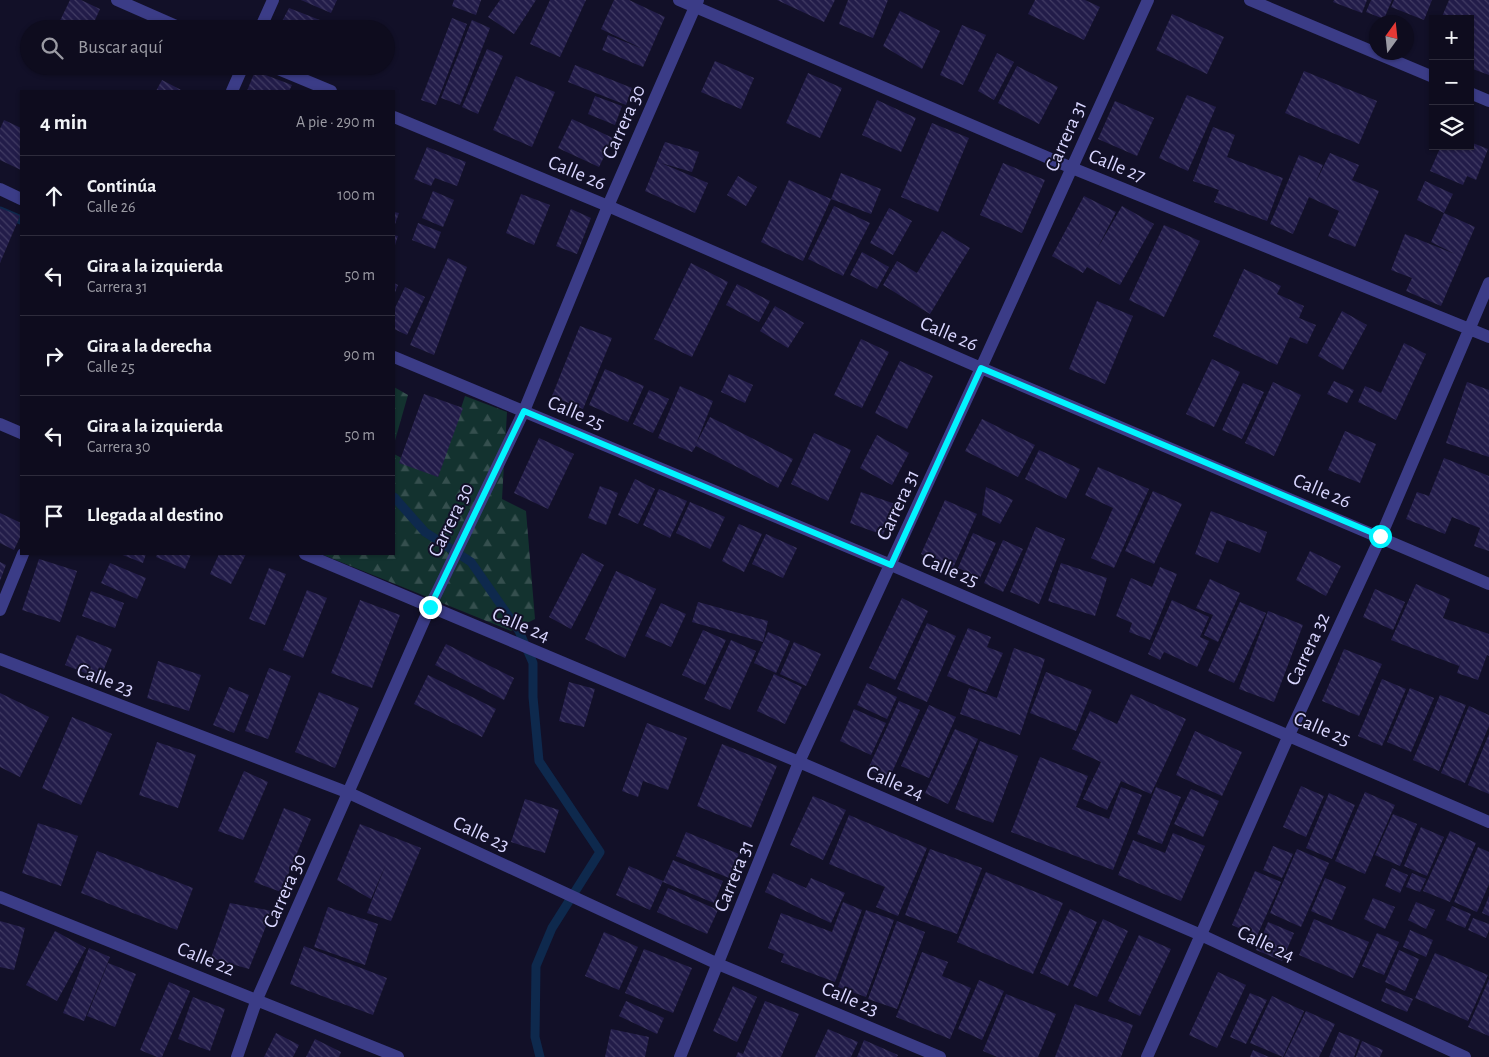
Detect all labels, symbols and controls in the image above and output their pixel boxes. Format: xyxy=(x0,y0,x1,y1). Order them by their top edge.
north arrow xyxy=(1369,15,1414,60)
map controls xyxy=(1429,15,1474,150)
button: + xyxy=(1429,15,1474,60)
search box xyxy=(20,20,395,75)
icon: search xyxy=(38,34,66,62)
text: Buscar aquí xyxy=(78,38,163,57)
button: − xyxy=(1429,60,1474,105)
street label: Carrera 30 xyxy=(599,82,649,162)
street label: Carrera 31 xyxy=(1042,97,1090,175)
button: layers xyxy=(1429,105,1474,150)
text: 4 min xyxy=(40,112,87,133)
text: A pie · 290 m xyxy=(296,114,375,130)
street label: Calle 27 xyxy=(1086,146,1148,186)
street label: Calle 26 xyxy=(545,152,609,194)
text: Continúa xyxy=(87,177,156,196)
icon: ahead xyxy=(40,182,68,210)
text: 100 m xyxy=(337,187,375,203)
text: Calle 26 xyxy=(87,199,135,215)
text: Gira a la izquierda xyxy=(87,257,223,276)
icon: left xyxy=(40,262,68,290)
text: 50 m xyxy=(344,267,375,283)
text: Carrera 31 xyxy=(87,279,147,295)
street label: Calle 26 xyxy=(917,313,981,355)
text: Gira a la derecha xyxy=(87,337,212,356)
icon: right xyxy=(40,342,68,370)
text: 90 m xyxy=(344,347,375,363)
text: Calle 25 xyxy=(87,359,135,375)
street label: Calle 25 xyxy=(545,392,607,434)
text: Gira a la izquierda xyxy=(87,417,223,436)
icon: left xyxy=(40,422,68,450)
text: 50 m xyxy=(344,427,375,443)
text: Carrera 30 xyxy=(87,439,150,455)
street label: Carrera 31 xyxy=(873,467,923,543)
street label: Calle 26 xyxy=(1290,470,1354,512)
street label: Carrera 30 xyxy=(425,480,477,560)
icon: arrive xyxy=(40,502,68,530)
text: Llegada al destino xyxy=(87,506,224,525)
route start xyxy=(1369,525,1392,548)
street label: Calle 25 xyxy=(919,549,981,591)
route end xyxy=(419,596,442,619)
street label: Calle 24 xyxy=(489,604,553,646)
street label: Carrera 32 xyxy=(1283,610,1333,688)
street label: Calle 23 xyxy=(74,660,136,700)
street label: Calle 25 xyxy=(1291,708,1353,750)
street label: Calle 24 xyxy=(863,762,927,804)
street label: Calle 23 xyxy=(450,812,512,856)
street label: Carrera 31 xyxy=(711,837,757,915)
street label: Carrera 30 xyxy=(260,851,310,931)
street label: Calle 24 xyxy=(1234,922,1298,966)
street label: Calle 22 xyxy=(174,938,238,980)
street label: Calle 23 xyxy=(819,978,881,1020)

